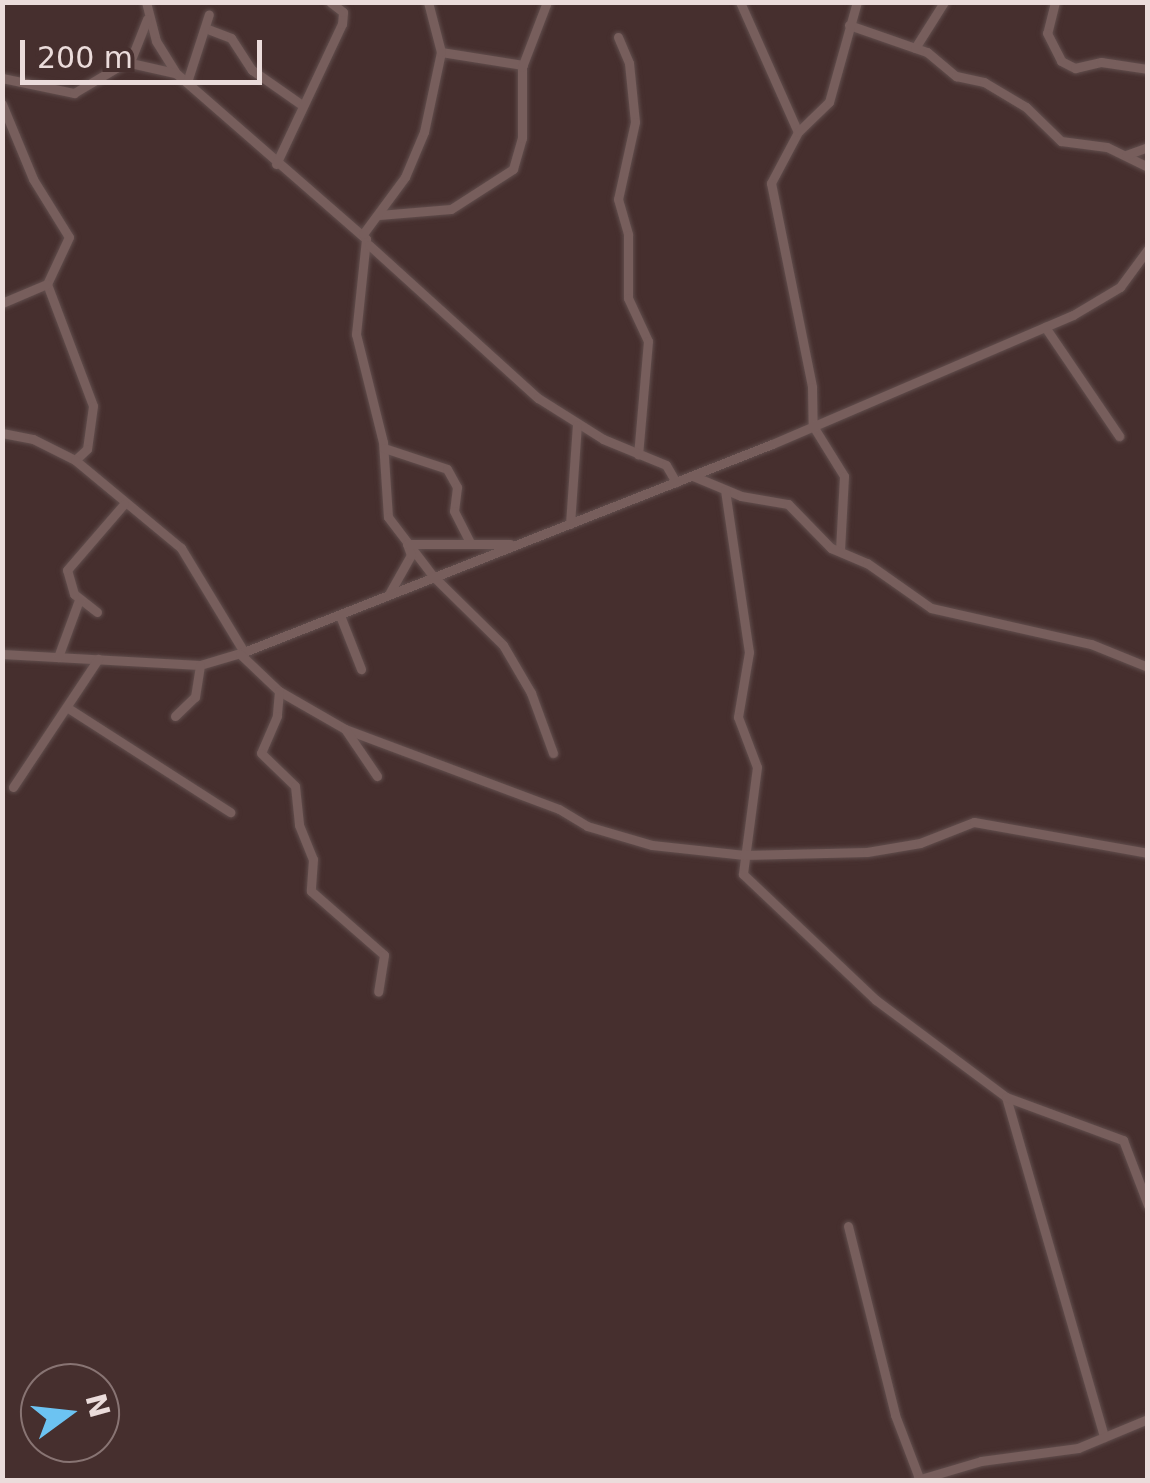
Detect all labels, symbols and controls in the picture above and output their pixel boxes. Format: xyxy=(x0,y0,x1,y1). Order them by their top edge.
scale bar xyxy=(25,20,268,82)
text: 200 m xyxy=(37,40,133,75)
north arrow xyxy=(20,1363,120,1463)
text: N xyxy=(79,1390,116,1421)

